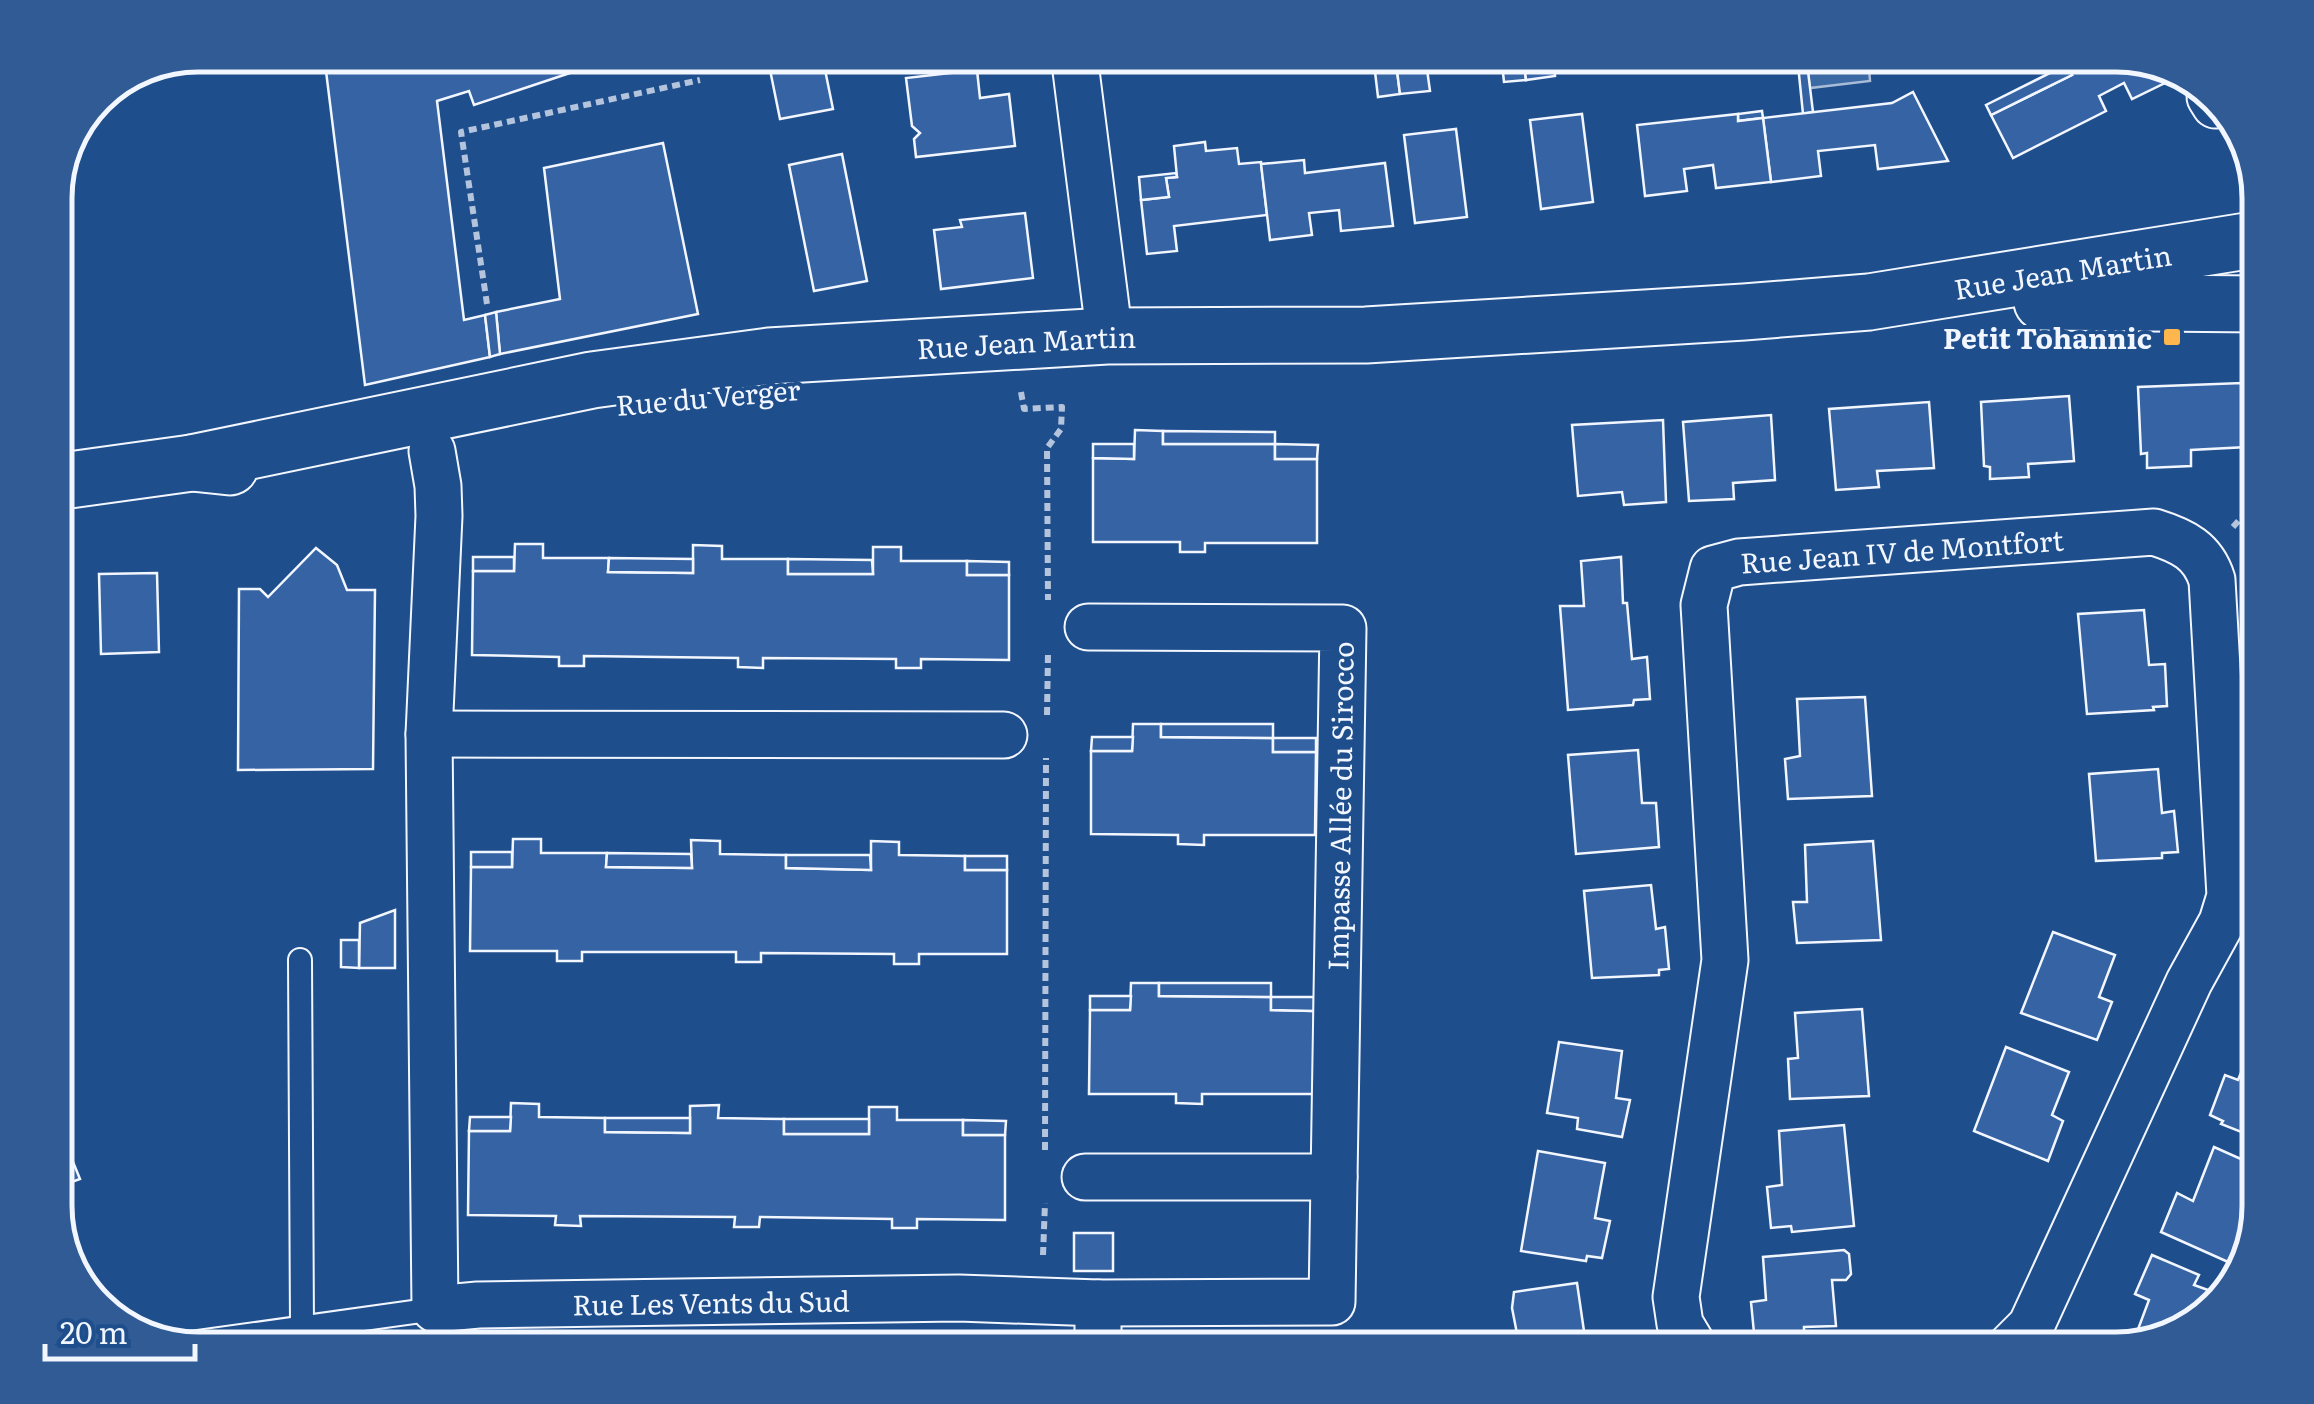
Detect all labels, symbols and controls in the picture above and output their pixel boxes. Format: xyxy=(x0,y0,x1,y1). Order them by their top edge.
street label: Rue Jean Martin xyxy=(1951,232,2174,309)
street label: Rue Jean Martin xyxy=(915,315,1136,368)
place label: Petit Tohannic xyxy=(1943,316,2152,358)
marker: Petit Tohannic xyxy=(2161,326,2183,348)
street label: Rue du Verger xyxy=(614,367,803,425)
street label: Rue Jean IV de Montfort xyxy=(1739,518,2066,583)
street label: Impasse Allée du Sirocco xyxy=(1315,641,1363,971)
street label: Rue Les Vents du Sud xyxy=(572,1279,850,1325)
scale bar xyxy=(45,1299,195,1361)
text: 20 m xyxy=(60,1309,128,1353)

